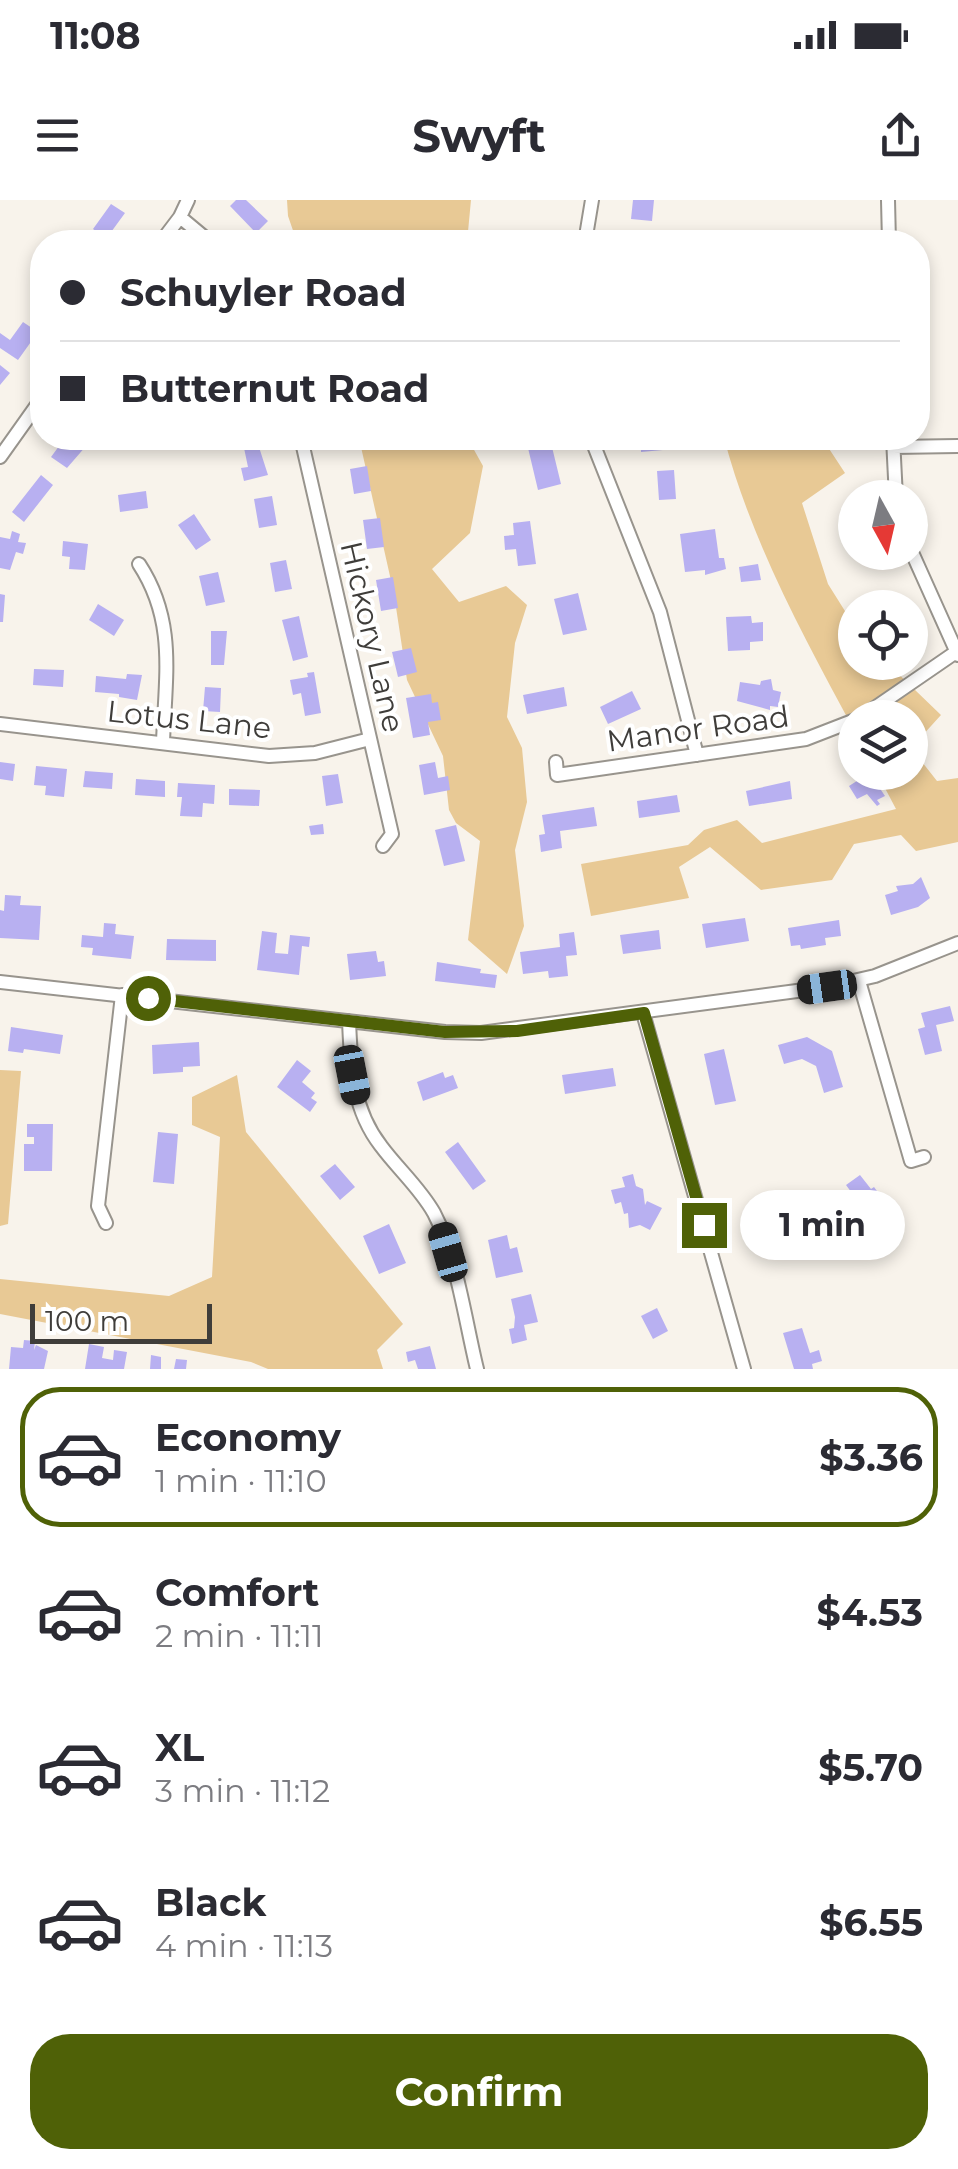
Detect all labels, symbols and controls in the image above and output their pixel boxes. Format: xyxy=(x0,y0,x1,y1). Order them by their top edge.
text: 11:08 xyxy=(50,12,141,59)
icon: menu xyxy=(30,108,85,163)
text: Swyft xyxy=(412,108,546,163)
icon: share xyxy=(873,108,928,163)
text: Schuyler Road xyxy=(120,269,407,316)
text: Butternut Road xyxy=(120,365,429,412)
north arrow xyxy=(838,480,928,570)
map controls xyxy=(838,480,928,790)
street label: Hickory Lane xyxy=(333,538,412,736)
button: locate xyxy=(838,590,928,680)
street label: Lotus Lane xyxy=(105,692,273,747)
street label: Manor Road xyxy=(604,697,792,760)
button: layers xyxy=(838,700,928,790)
car xyxy=(795,968,859,1006)
route start xyxy=(126,976,171,1021)
car xyxy=(332,1043,372,1107)
callout: 1 min xyxy=(739,1190,904,1260)
route end xyxy=(682,1203,727,1248)
text: 1 min xyxy=(779,1205,866,1244)
car xyxy=(425,1219,471,1285)
scale bar xyxy=(30,1299,212,1344)
text: 100 m xyxy=(45,1304,129,1338)
icon: car xyxy=(35,1412,125,1502)
text: Economy xyxy=(155,1414,341,1461)
text: $3.36 xyxy=(819,1434,923,1481)
text: 1 min · 11:10 xyxy=(155,1461,327,1500)
icon: car xyxy=(35,1567,125,1657)
text: Comfort xyxy=(155,1569,319,1616)
text: $4.53 xyxy=(817,1589,923,1636)
text: 2 min · 11:11 xyxy=(155,1616,324,1655)
icon: car xyxy=(35,1722,125,1812)
text: XL xyxy=(155,1724,204,1771)
text: $5.70 xyxy=(818,1744,923,1791)
text: 3 min · 11:12 xyxy=(155,1771,330,1810)
icon: car xyxy=(35,1877,125,1967)
text: Black xyxy=(155,1879,266,1926)
text: $6.55 xyxy=(819,1899,923,1946)
text: 4 min · 11:13 xyxy=(155,1926,333,1965)
button: Confirm xyxy=(30,2034,928,2149)

